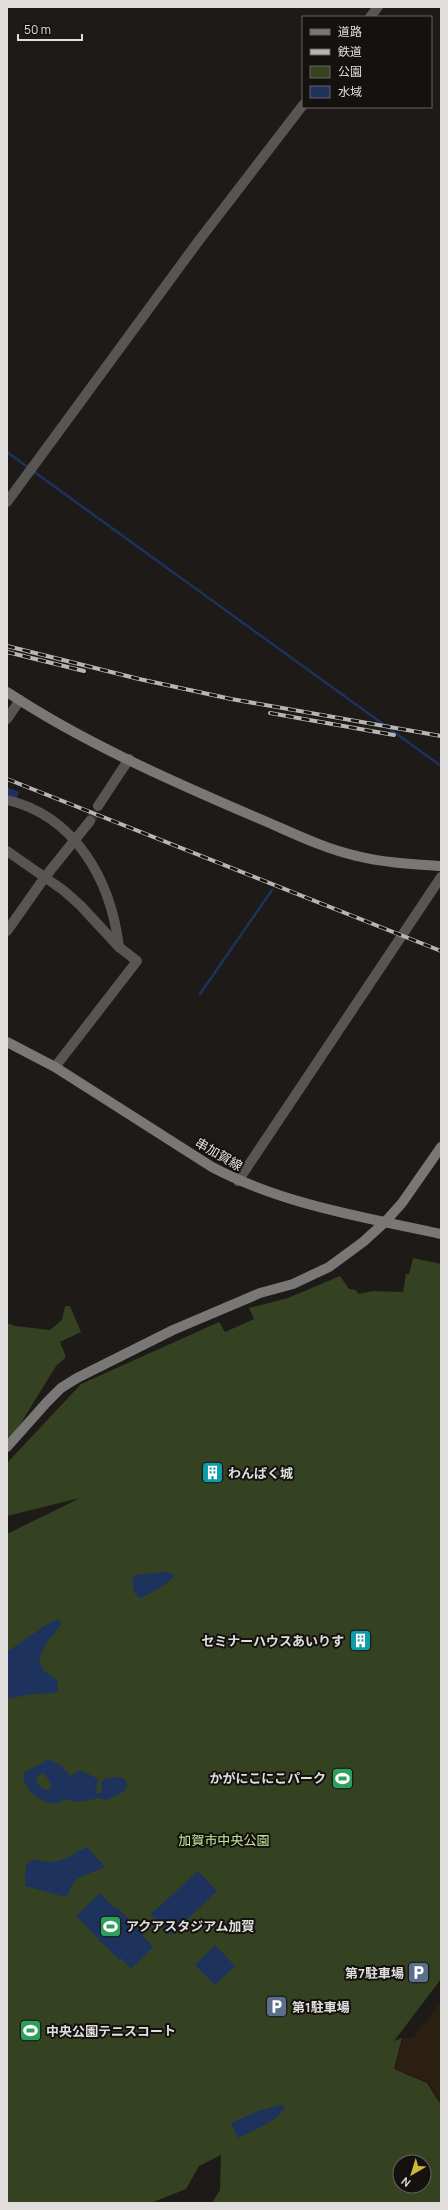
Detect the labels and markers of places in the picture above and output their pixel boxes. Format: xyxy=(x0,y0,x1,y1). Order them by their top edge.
building icon: わんぱく城 xyxy=(200,1460,226,1486)
place label: わんぱく城 xyxy=(228,1464,293,1482)
building icon: セミナーハウスあいりす xyxy=(347,1628,373,1654)
place label: セミナーハウスあいりす xyxy=(201,1632,344,1650)
sports icon: かがにこにこパーク xyxy=(329,1765,355,1791)
place label: かがにこにこパーク xyxy=(210,1769,326,1787)
sports icon: アクアスタジアム加賀 xyxy=(98,1913,124,1939)
place label: アクアスタジアム加賀 xyxy=(126,1917,254,1935)
parking icon: 第7駐車場 xyxy=(406,1960,432,1986)
place label: 第7駐車場 xyxy=(345,1964,404,1982)
parking icon: 第1駐車場 xyxy=(264,1994,290,2020)
place label: 第1駐車場 xyxy=(292,1998,350,2016)
sports icon: 中央公園テニスコート xyxy=(18,2018,44,2044)
place label: 中央公園テニスコート xyxy=(46,2022,176,2040)

